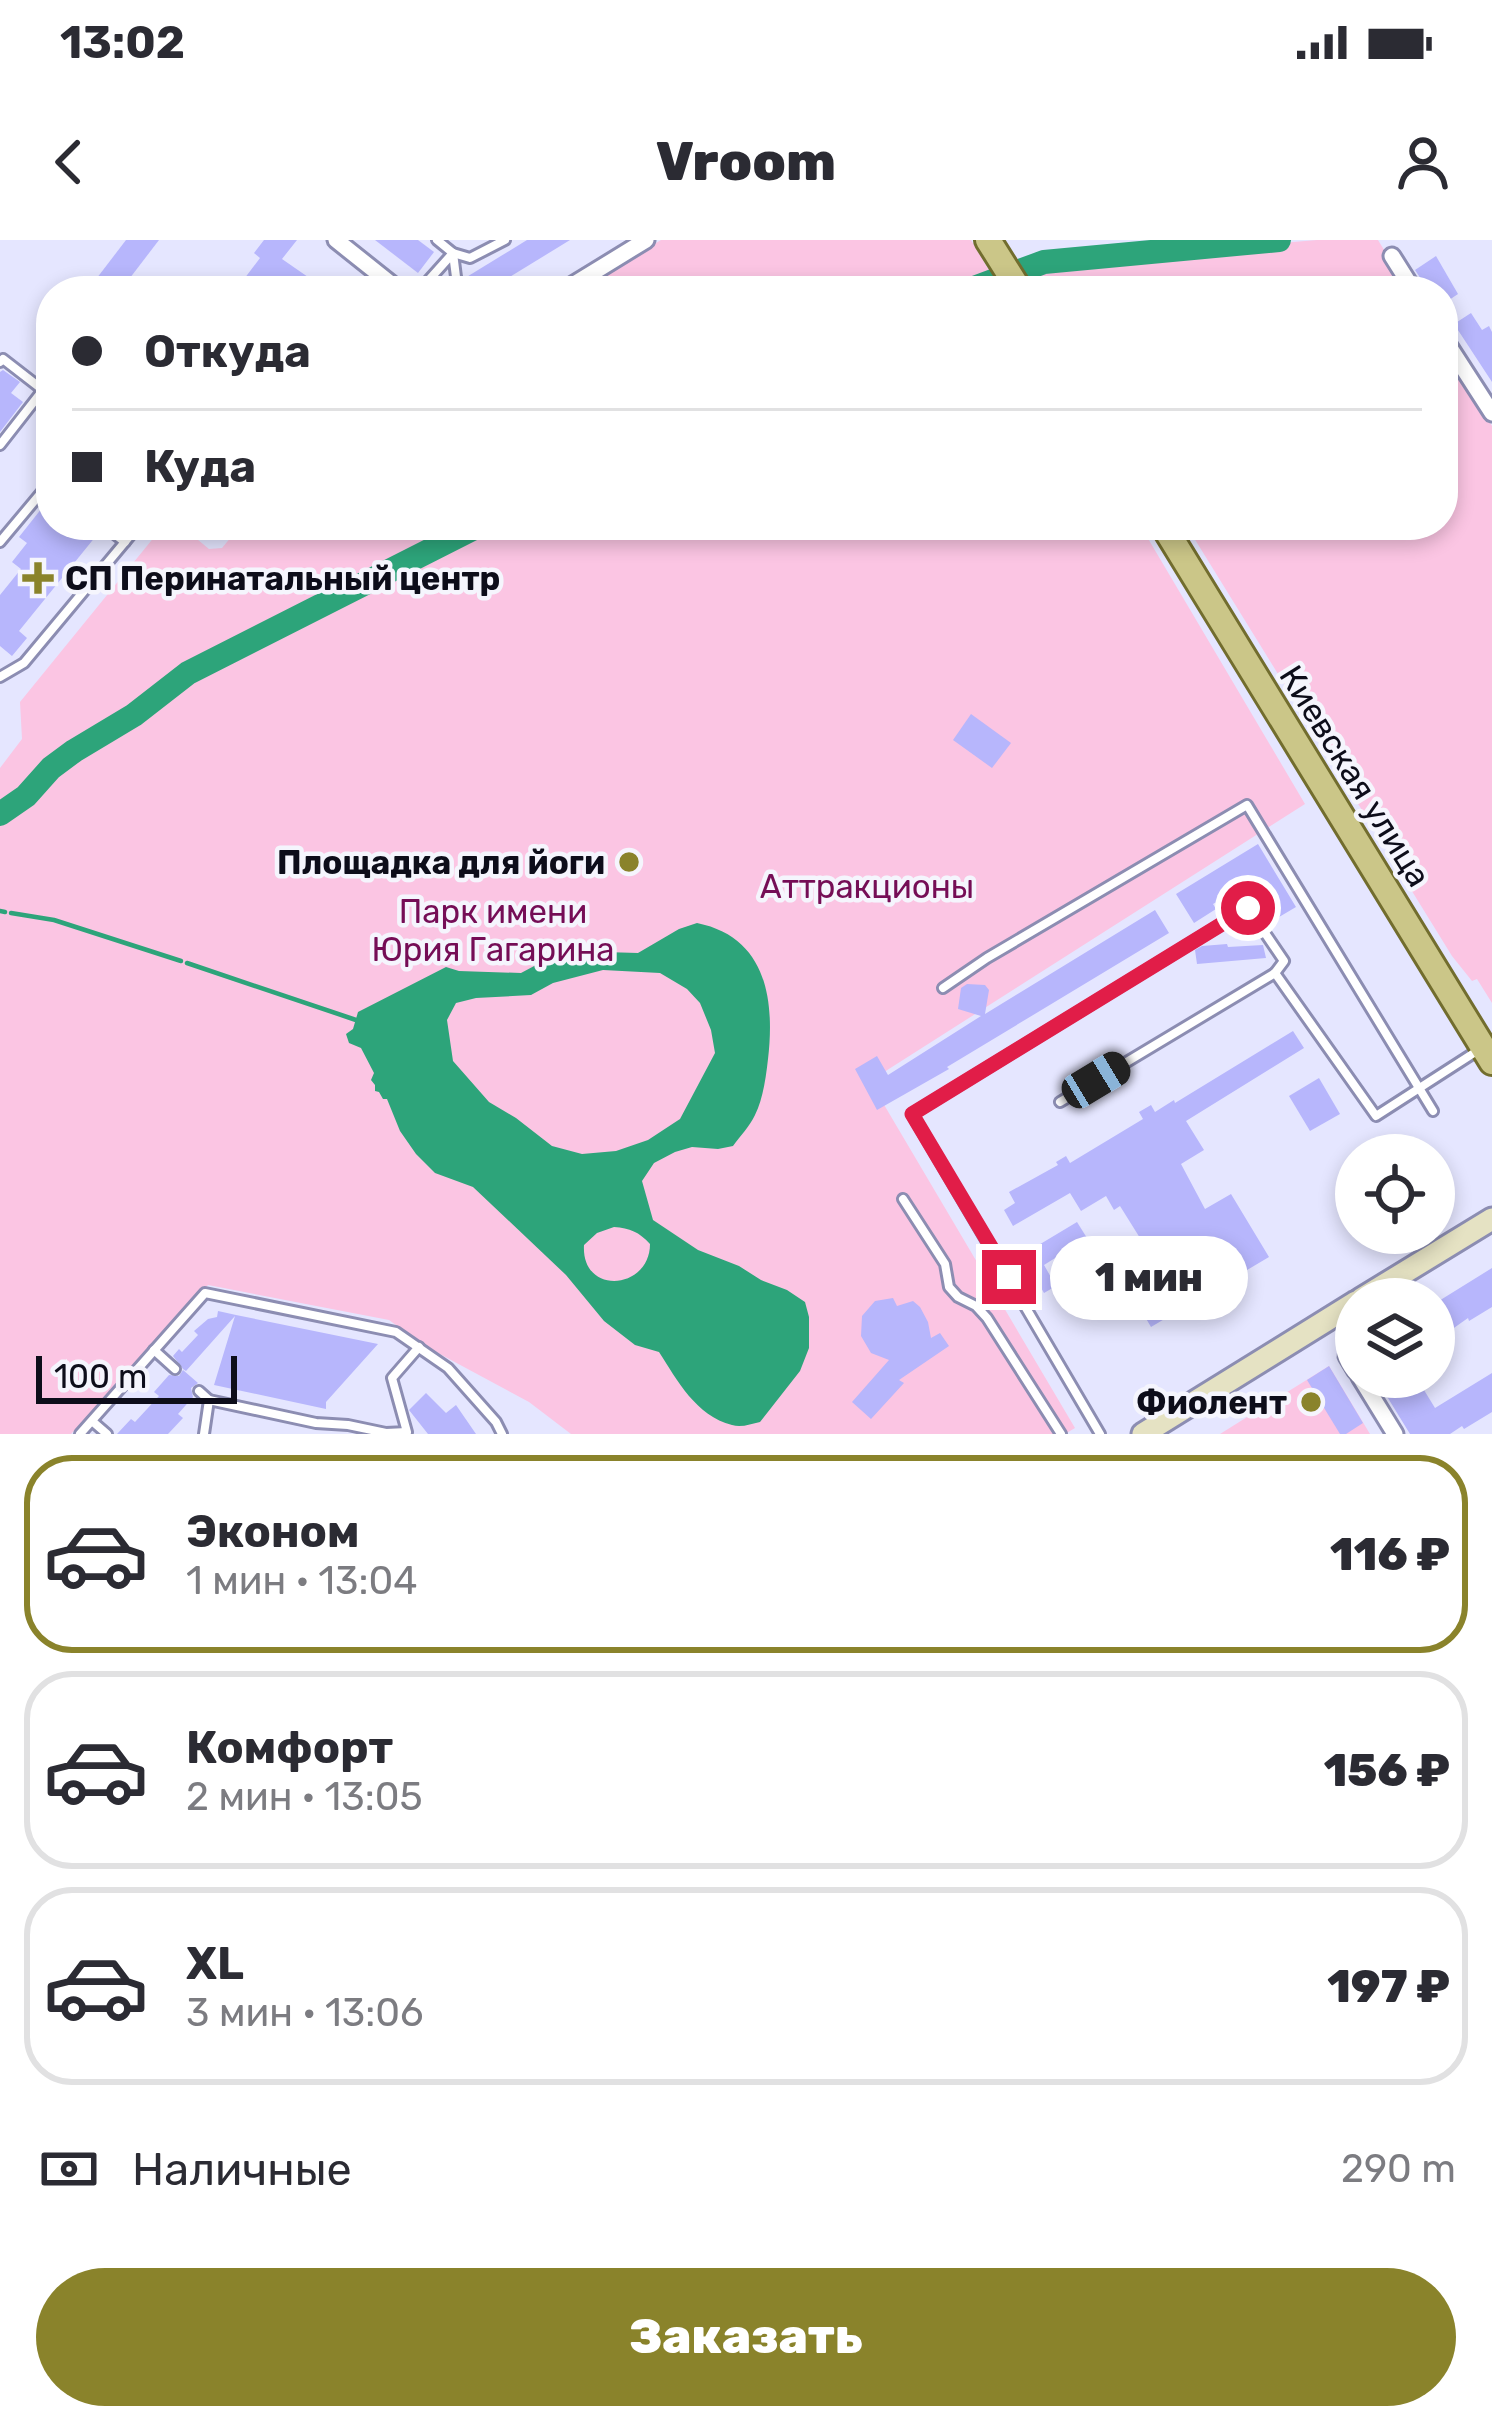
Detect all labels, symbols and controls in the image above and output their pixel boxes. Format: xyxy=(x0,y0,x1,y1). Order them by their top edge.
text: 13:02 xyxy=(60,16,185,69)
icon: back xyxy=(36,129,102,195)
icon: person xyxy=(1390,129,1456,195)
text: Vroom xyxy=(656,130,836,194)
text: Откуда xyxy=(144,325,311,378)
text: Куда xyxy=(144,440,256,493)
place label: СП Перинатальный центр xyxy=(65,559,500,598)
marker: СП Перинатальный центр xyxy=(22,562,54,594)
street label: Киевская улица xyxy=(1271,658,1439,894)
place label: Площадка для йоги xyxy=(277,843,605,882)
marker: Площадка для йоги xyxy=(616,849,642,875)
park label: Аттракционы xyxy=(760,867,974,906)
route start xyxy=(1221,881,1275,935)
park label: Парк имени Юрия Гагарина xyxy=(371,892,615,969)
car xyxy=(1056,1046,1136,1114)
map controls xyxy=(1335,1134,1455,1398)
button: locate xyxy=(1335,1134,1455,1254)
callout: 1 мин xyxy=(1051,1235,1249,1319)
route end xyxy=(982,1250,1036,1304)
text: 1 мин xyxy=(1095,1255,1203,1301)
button: layers xyxy=(1335,1278,1455,1398)
scale bar xyxy=(36,1350,237,1403)
text: 100 m xyxy=(54,1357,147,1396)
place label: Фиолент xyxy=(1136,1383,1287,1422)
marker: Фиолент xyxy=(1298,1389,1324,1415)
icon: car xyxy=(42,1500,150,1608)
text: Эконом xyxy=(186,1505,360,1558)
text: 116 ₽ xyxy=(1330,1528,1450,1581)
text: 1 мин · 13:04 xyxy=(186,1558,417,1604)
icon: car xyxy=(42,1716,150,1824)
text: Комфорт xyxy=(186,1721,393,1774)
text: 156 ₽ xyxy=(1324,1744,1450,1797)
text: 2 мин · 13:05 xyxy=(186,1774,423,1820)
icon: car xyxy=(42,1932,150,2040)
text: XL xyxy=(186,1937,244,1990)
text: 197 ₽ xyxy=(1327,1960,1450,2013)
text: 3 мин · 13:06 xyxy=(186,1990,423,2036)
icon: cash xyxy=(36,2136,102,2202)
text: Наличные xyxy=(132,2143,352,2196)
text: 290 m xyxy=(1341,2146,1456,2192)
button: Заказать xyxy=(36,2268,1456,2406)

